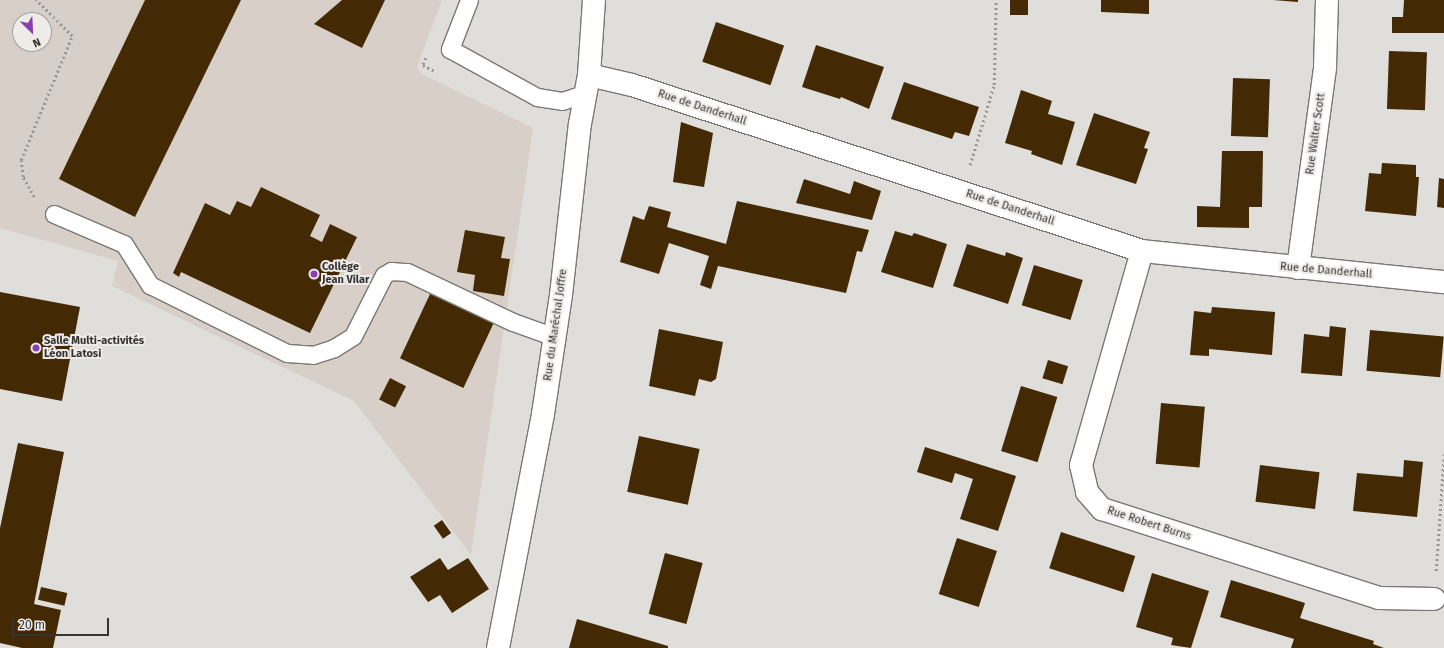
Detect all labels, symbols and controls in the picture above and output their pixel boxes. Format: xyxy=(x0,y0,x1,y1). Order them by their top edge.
north arrow xyxy=(12,12,52,52)
text: N xyxy=(31,35,43,50)
street label: Rue de Danderhall xyxy=(656,87,748,129)
street label: Rue Walter Scott xyxy=(1304,92,1328,176)
street label: Rue de Danderhall xyxy=(964,187,1056,229)
street label: Rue de Danderhall xyxy=(1279,260,1373,282)
place label: Collège Jean Vilar xyxy=(322,261,369,287)
street label: Rue du Maréchal Joffre xyxy=(542,268,570,382)
marker: Collège Jean Vilar xyxy=(309,269,319,279)
place label: Salle Multi-activités Léon Latosi xyxy=(44,335,144,361)
marker: Salle Multi-activités Léon Latosi xyxy=(31,343,41,353)
street label: Rue Robert Burns xyxy=(1105,504,1193,544)
scale bar xyxy=(14,610,111,636)
text: 20 m xyxy=(19,618,45,632)

